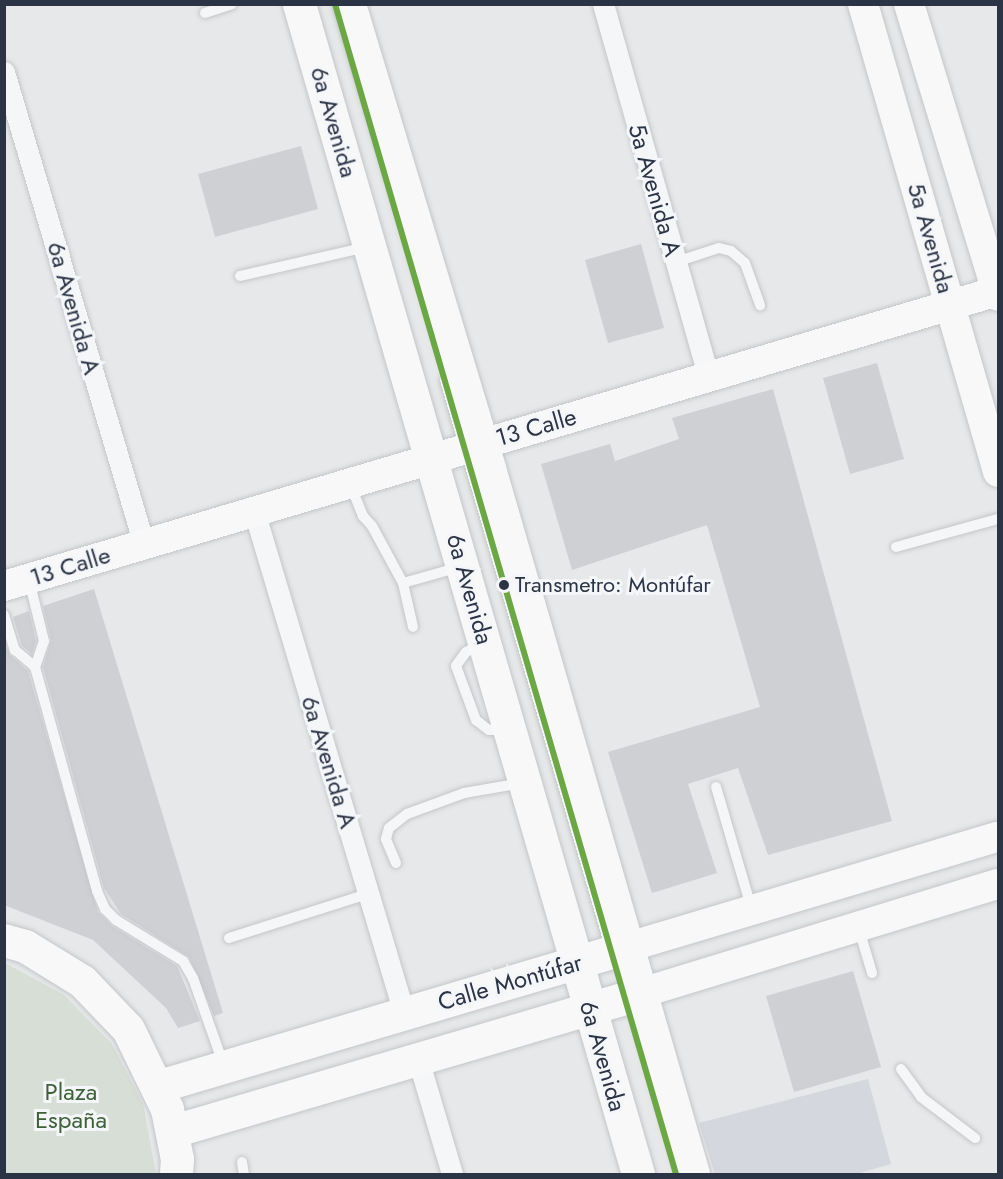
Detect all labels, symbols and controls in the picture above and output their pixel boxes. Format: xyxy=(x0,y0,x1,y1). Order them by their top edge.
street label: 6a Avenida xyxy=(304,63,364,181)
street label: 5a Avenida A xyxy=(622,120,688,260)
street label: 5a Avenida xyxy=(902,179,960,297)
street label: 6a Avenida A xyxy=(41,238,107,378)
street label: 13 Calle xyxy=(492,402,580,452)
street label: 6a Avenida xyxy=(440,530,500,648)
street label: 13 Calle xyxy=(26,540,114,592)
place label: Transmetro: Montúfar xyxy=(515,572,711,598)
marker: Transmetro: Montúfar xyxy=(498,579,510,591)
street label: 6a Avenida A xyxy=(295,692,363,832)
street label: Calle Montúfar xyxy=(435,948,585,1016)
street label: 6a Avenida xyxy=(573,997,633,1115)
park label: Plaza España xyxy=(35,1078,107,1134)

